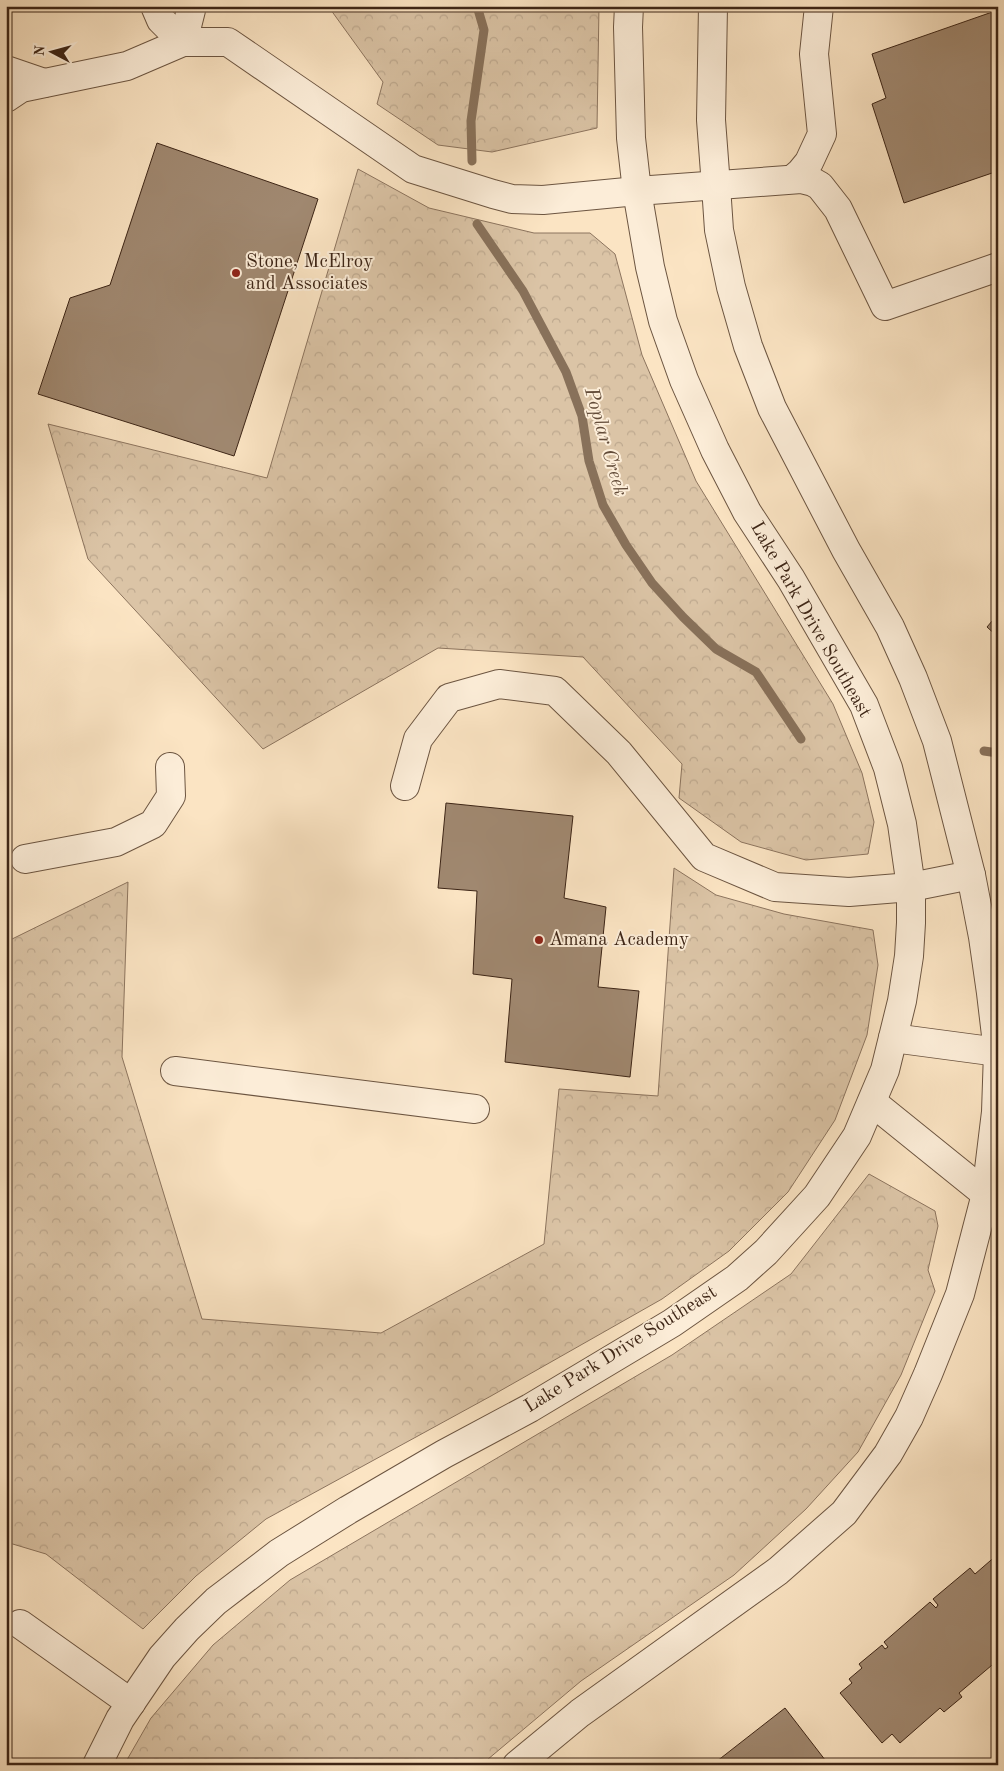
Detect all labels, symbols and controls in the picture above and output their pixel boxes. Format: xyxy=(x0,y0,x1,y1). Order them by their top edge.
north arrow xyxy=(28,28,78,78)
text: N xyxy=(33,44,48,57)
place label: Stone, McElroy and Associates xyxy=(246,253,373,294)
marker: Stone, McElroy and Associates xyxy=(230,267,242,279)
water label: Poplar Creek xyxy=(580,384,630,499)
street label: Lake Park Drive Southeast xyxy=(746,519,874,721)
place label: Amana Academy xyxy=(549,931,689,950)
marker: Amana Academy xyxy=(533,934,545,946)
street label: Lake Park Drive Southeast xyxy=(521,1283,721,1417)

